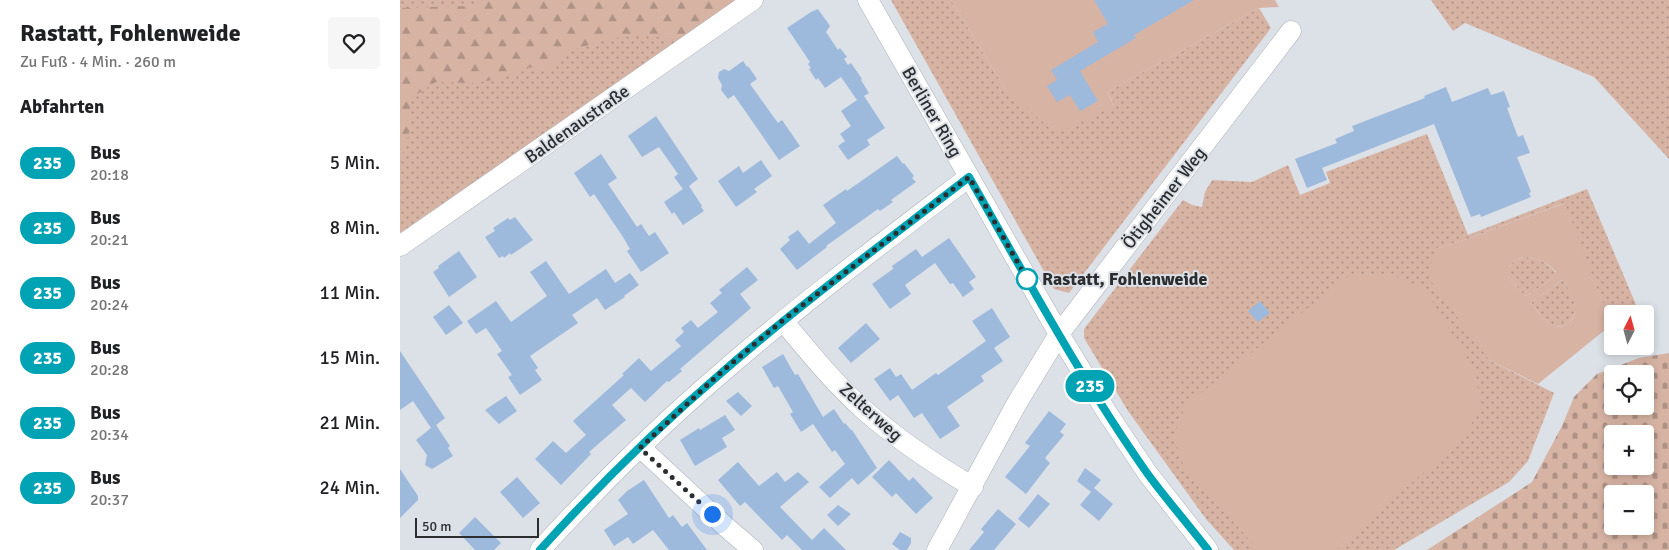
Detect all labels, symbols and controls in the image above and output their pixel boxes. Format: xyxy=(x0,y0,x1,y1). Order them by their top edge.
button: heart xyxy=(328,17,380,69)
text: Rastatt, Fohlenweide xyxy=(20,18,241,48)
text: Zu Fuß · 4 Min. · 260 m xyxy=(20,52,176,72)
street label: Berliner Ring xyxy=(897,63,967,161)
street label: Baldenaustraße xyxy=(520,80,634,168)
text: Abfahrten xyxy=(20,95,104,119)
text: Bus xyxy=(90,141,121,165)
street label: Ötigheimer Weg xyxy=(1117,143,1211,253)
text: 5 Min. xyxy=(330,151,380,175)
text: 235 xyxy=(33,152,62,174)
text: 20:18 xyxy=(90,165,129,185)
text: Bus xyxy=(90,206,121,230)
text: 8 Min. xyxy=(330,216,380,240)
text: 235 xyxy=(33,217,62,239)
text: 20:21 xyxy=(90,230,129,250)
marker: Rastatt, Fohlenweide xyxy=(1016,268,1038,290)
place label: Rastatt, Fohlenweide xyxy=(1042,268,1208,290)
text: Bus xyxy=(90,271,121,295)
text: 11 Min. xyxy=(319,281,380,305)
text: 235 xyxy=(33,282,62,304)
text: 20:24 xyxy=(90,295,129,315)
north arrow xyxy=(1604,305,1654,355)
map controls xyxy=(1604,305,1654,535)
text: Bus xyxy=(90,336,121,360)
text: 15 Min. xyxy=(319,346,380,370)
text: 235 xyxy=(33,347,62,369)
text: 20:28 xyxy=(90,360,129,380)
button: locate xyxy=(1604,365,1654,415)
line badge: 235 xyxy=(1061,370,1119,402)
text: 235 xyxy=(1075,375,1105,397)
street label: Zelterweg xyxy=(835,378,907,446)
text: Bus xyxy=(90,401,121,425)
text: 21 Min. xyxy=(319,411,380,435)
text: 235 xyxy=(33,412,62,434)
text: 20:34 xyxy=(90,425,129,445)
button: + xyxy=(1604,425,1654,475)
text: Bus xyxy=(90,466,121,490)
text: 24 Min. xyxy=(319,476,380,500)
text: 235 xyxy=(33,477,62,499)
button: − xyxy=(1604,485,1654,535)
text: 20:37 xyxy=(90,490,129,510)
your location xyxy=(700,502,725,527)
scale bar xyxy=(415,515,539,538)
text: 50 m xyxy=(422,518,451,535)

